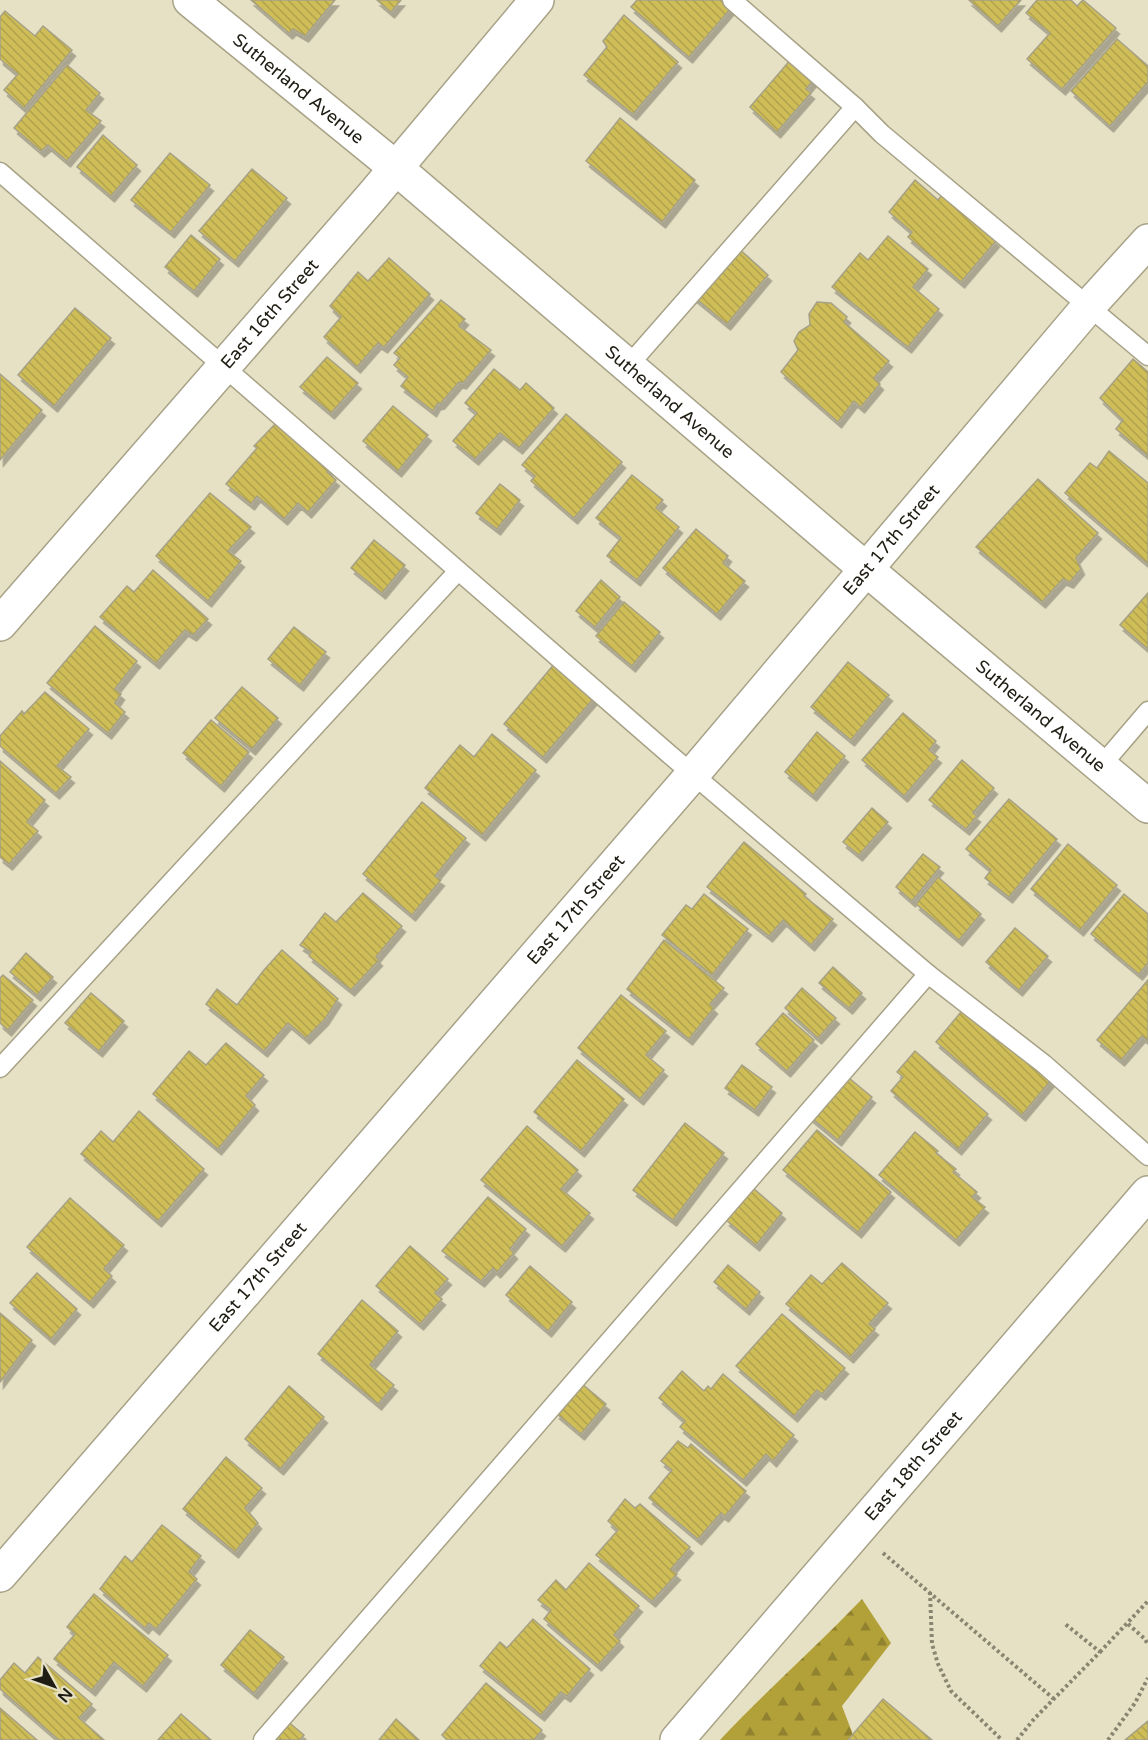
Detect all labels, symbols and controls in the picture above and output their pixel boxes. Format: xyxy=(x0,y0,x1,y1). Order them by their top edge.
street label: Sutherland Avenue xyxy=(228,28,369,149)
street label: East 16th Street xyxy=(216,254,323,373)
street label: Sutherland Avenue xyxy=(601,341,739,463)
street label: East 17th Street xyxy=(838,480,944,600)
street label: Sutherland Avenue xyxy=(971,655,1110,777)
street label: East 17th Street xyxy=(522,850,629,969)
street label: East 17th Street xyxy=(204,1217,311,1337)
street label: East 18th Street xyxy=(860,1406,967,1525)
north arrow xyxy=(24,1656,84,1716)
text: N xyxy=(53,1684,77,1706)

